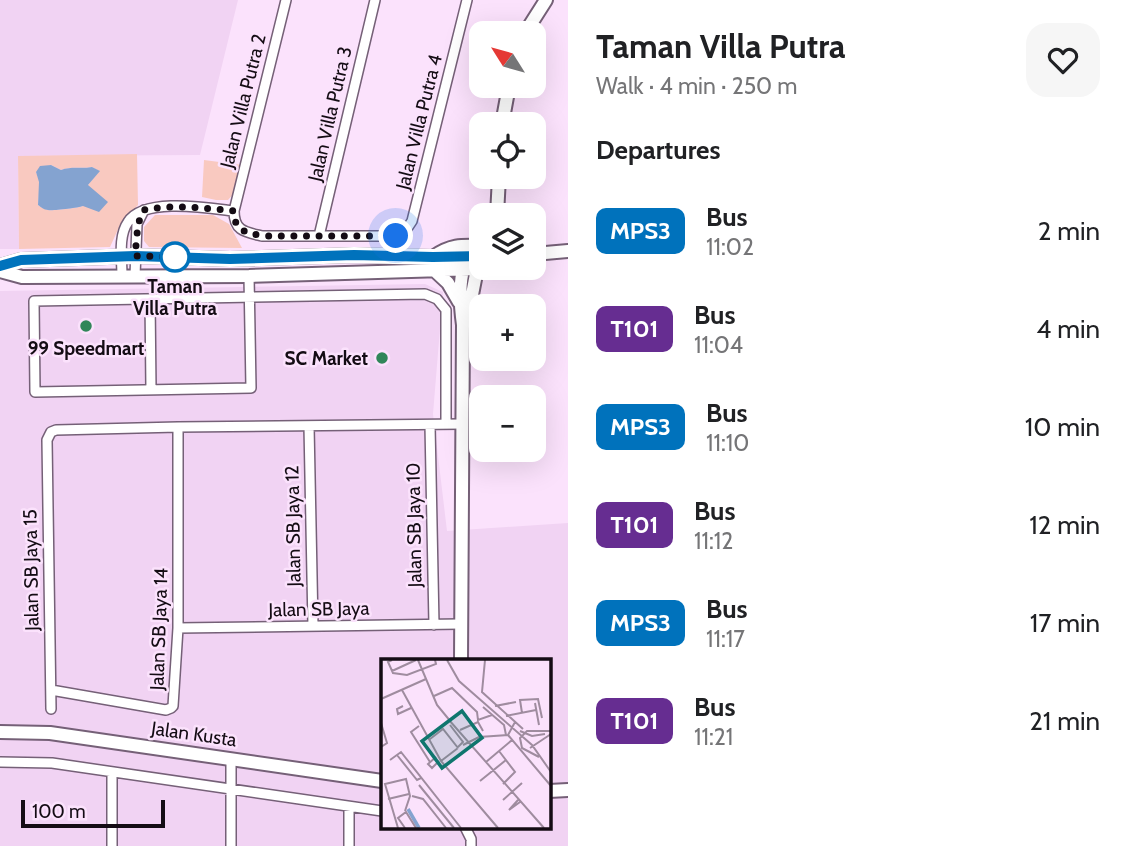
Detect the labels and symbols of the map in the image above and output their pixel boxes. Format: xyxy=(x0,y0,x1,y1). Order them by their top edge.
north arrow xyxy=(469,21,546,98)
street label: Jalan Villa Putra 2 xyxy=(215,32,271,171)
street label: Jalan Villa Putra 3 xyxy=(303,44,357,185)
street label: Jalan Villa Putra 4 xyxy=(391,52,447,193)
your location xyxy=(378,218,413,253)
marker: Taman Villa Putra xyxy=(160,242,190,272)
place label: Taman Villa Putra xyxy=(133,275,217,320)
marker: 99 Speedmart xyxy=(78,318,94,334)
place label: 99 Speedmart xyxy=(28,337,145,360)
place label: SC Market xyxy=(285,347,368,370)
marker: SC Market xyxy=(374,350,390,366)
street label: Jalan SB Jaya 10 xyxy=(401,462,427,589)
street label: Jalan SB Jaya 12 xyxy=(280,465,306,588)
street label: Jalan SB Jaya 15 xyxy=(18,509,44,632)
street label: Jalan SB Jaya 14 xyxy=(145,567,173,692)
street label: Jalan SB Jaya xyxy=(267,597,370,621)
inset map xyxy=(381,659,550,828)
street label: Jalan Kusta xyxy=(149,716,238,751)
scale bar xyxy=(21,797,164,829)

